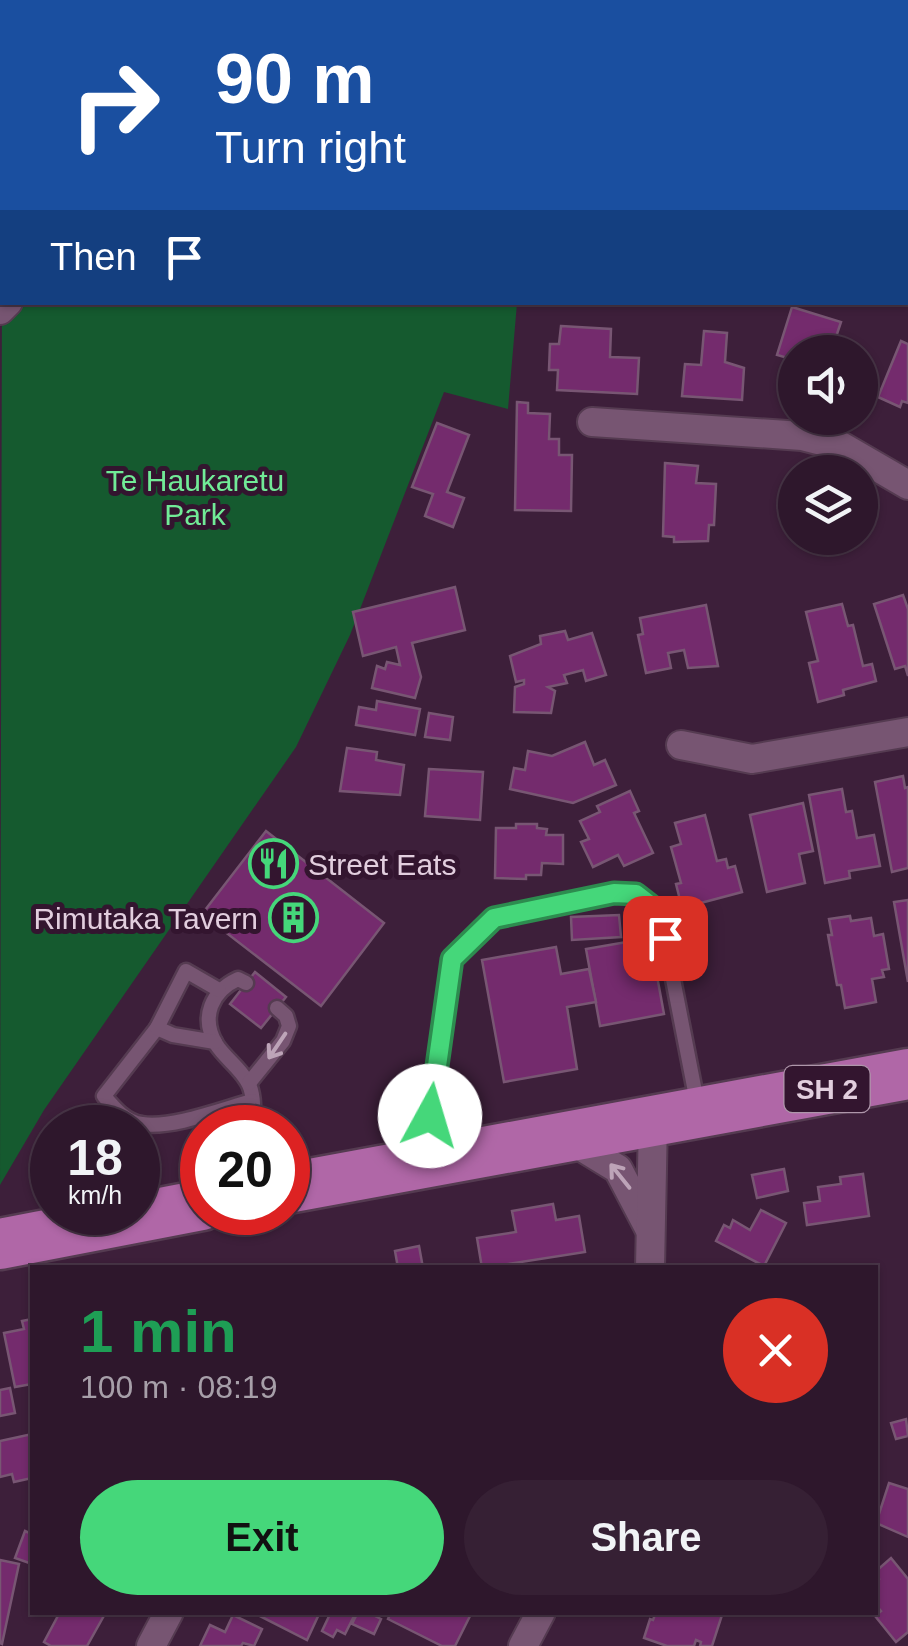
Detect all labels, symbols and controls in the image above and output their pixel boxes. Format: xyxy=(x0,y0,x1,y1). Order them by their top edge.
icon: right xyxy=(50,40,180,170)
text: 90 m xyxy=(215,40,375,118)
text: Turn right xyxy=(215,122,406,173)
icon: arrive xyxy=(157,230,212,285)
text: Then xyxy=(50,236,137,278)
map controls xyxy=(778,335,878,555)
button: sound xyxy=(778,335,878,435)
button: layers xyxy=(778,455,878,555)
park label: Te Haukaretu Park xyxy=(106,464,284,531)
restaurant icon: Street Eats xyxy=(247,838,299,890)
place label: Street Eats xyxy=(308,848,456,881)
building icon: Rimutaka Tavern xyxy=(267,892,319,944)
pin xyxy=(623,896,708,981)
place label: Rimutaka Tavern xyxy=(33,902,258,935)
icon: arrive xyxy=(638,911,693,966)
one-way arrow xyxy=(267,1031,288,1059)
position arrow xyxy=(378,1064,482,1168)
road number: SH 2 xyxy=(784,1066,870,1112)
speed limit sign: 20 xyxy=(180,1105,310,1235)
text: 18 xyxy=(67,1130,123,1186)
one-way arrow xyxy=(610,1164,632,1190)
text: km/h xyxy=(68,1181,122,1209)
text: 1 min xyxy=(80,1298,237,1365)
button: close xyxy=(723,1298,828,1403)
text: 100 m · 08:19 xyxy=(80,1369,277,1405)
button: Exit xyxy=(80,1480,444,1595)
button: Share xyxy=(464,1480,828,1595)

